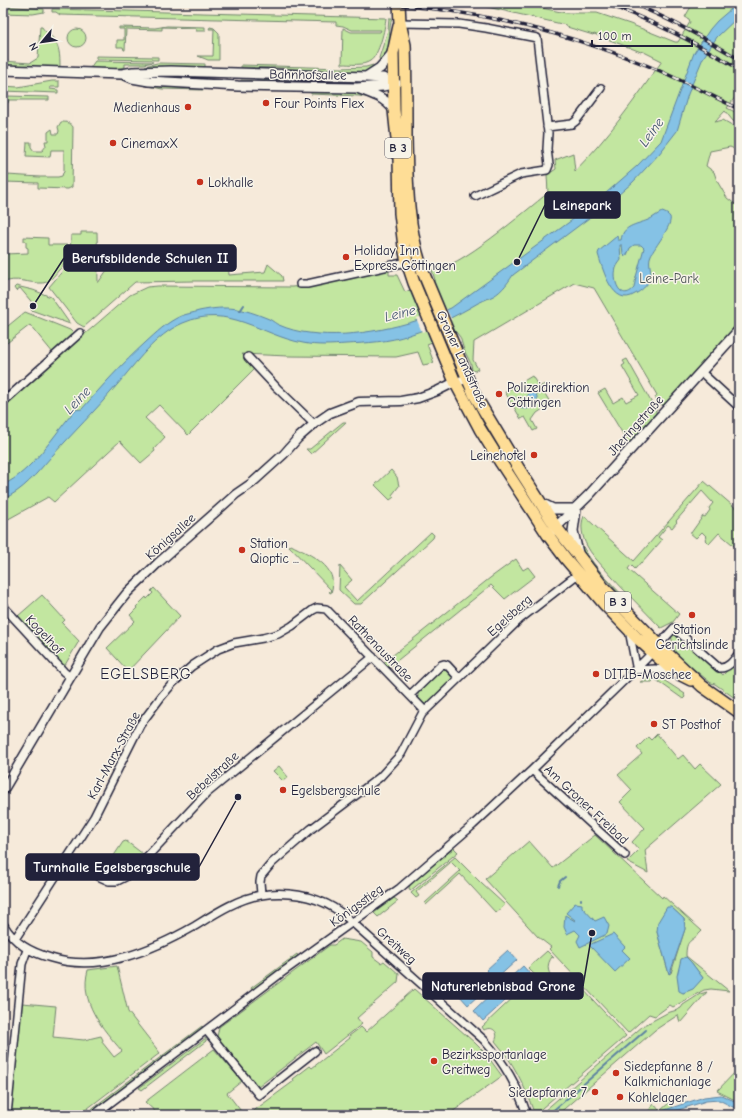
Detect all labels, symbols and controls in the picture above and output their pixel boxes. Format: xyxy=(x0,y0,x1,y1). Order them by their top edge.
north arrow xyxy=(22,22,62,62)
scale bar xyxy=(592,22,692,48)
text: 100 m xyxy=(598,29,631,43)
text: N xyxy=(26,40,41,53)
street label: Bahnhofsallee xyxy=(269,66,347,83)
place label: Four Points Flex xyxy=(274,96,365,111)
marker: Four Points Flex xyxy=(261,98,271,108)
place label: Medienhaus xyxy=(113,100,180,115)
marker: Medienhaus xyxy=(183,102,193,112)
water label: Leine xyxy=(635,114,668,150)
place label: CinemaxX xyxy=(121,136,178,151)
marker: CinemaxX xyxy=(108,138,118,148)
road number: B 3 xyxy=(385,138,411,158)
place label: Lokhalle xyxy=(208,175,254,190)
marker: Lokhalle xyxy=(195,177,205,187)
callout: Leinepark xyxy=(545,192,620,218)
text: Leinepark xyxy=(553,197,612,214)
place label: Holiday Inn Express Göttingen xyxy=(354,243,456,273)
callout: Berufsbildende Schulen II xyxy=(64,245,236,271)
text: Berufsbildende Schulen II xyxy=(72,250,229,267)
marker: Holiday Inn Express Göttingen xyxy=(341,252,351,262)
park label: Leine-Park xyxy=(639,271,699,286)
water label: Leine xyxy=(383,301,418,326)
street label: Groner Landstraße xyxy=(433,308,492,411)
place label: Polizeidirektion Göttingen xyxy=(507,380,590,410)
water label: Leine xyxy=(60,383,94,418)
marker: Polizeidirektion Göttingen xyxy=(494,389,504,399)
street label: Jheringstraße xyxy=(604,392,667,458)
place label: Leinehotel xyxy=(470,448,526,463)
marker: Leinehotel xyxy=(529,450,539,460)
street label: Königsallee xyxy=(142,510,199,563)
place label: Station Qioptic ... xyxy=(250,536,299,566)
marker: Station Qioptic ... xyxy=(237,545,247,555)
street label: Egelsberg xyxy=(484,592,535,639)
road number: B 3 xyxy=(605,592,631,612)
marker: Station Gerichtslinde xyxy=(687,610,697,620)
street label: Kogelhof xyxy=(23,612,67,658)
street label: Rathenaustraße xyxy=(345,612,416,685)
place label: Station Gerichtslinde xyxy=(656,622,729,652)
district label: EGELSBERG xyxy=(100,665,192,683)
place label: DİTİB-Moschee xyxy=(604,667,692,682)
marker: DİTİB-Moschee xyxy=(591,669,601,679)
street label: Karl-Marx-Straße xyxy=(84,708,143,802)
place label: ST Posthof xyxy=(662,717,722,732)
marker: ST Posthof xyxy=(649,719,659,729)
street label: Bebelstraße xyxy=(183,748,242,803)
street label: Am Groner Freibad xyxy=(542,762,632,847)
place label: Egelsbergschule xyxy=(291,783,381,798)
marker: Egelsbergschule xyxy=(278,785,288,795)
callout: Turnhalle Egelsbergschule xyxy=(26,854,199,880)
text: Turnhalle Egelsbergschule xyxy=(33,859,191,876)
street label: Königsstieg xyxy=(327,881,386,930)
street label: Greitweg xyxy=(374,924,420,967)
callout: Naturerlebnisbad Grone xyxy=(423,973,583,999)
text: Naturerlebnisbad Grone xyxy=(431,978,575,995)
place label: Bezirkssportanlage Greitweg xyxy=(442,1047,547,1077)
marker: Bezirkssportanlage Greitweg xyxy=(429,1056,439,1066)
place label: Siedepfanne 8 / Kalkmichanlage xyxy=(624,1059,713,1089)
marker: Siedepfanne 8 / Kalkmichanlage xyxy=(611,1068,621,1078)
place label: Siedepfanne 7 xyxy=(509,1085,587,1100)
marker: Siedepfanne 7 xyxy=(590,1087,600,1097)
place label: Kohlelager xyxy=(628,1090,687,1105)
marker: Kohlelager xyxy=(615,1092,625,1102)

